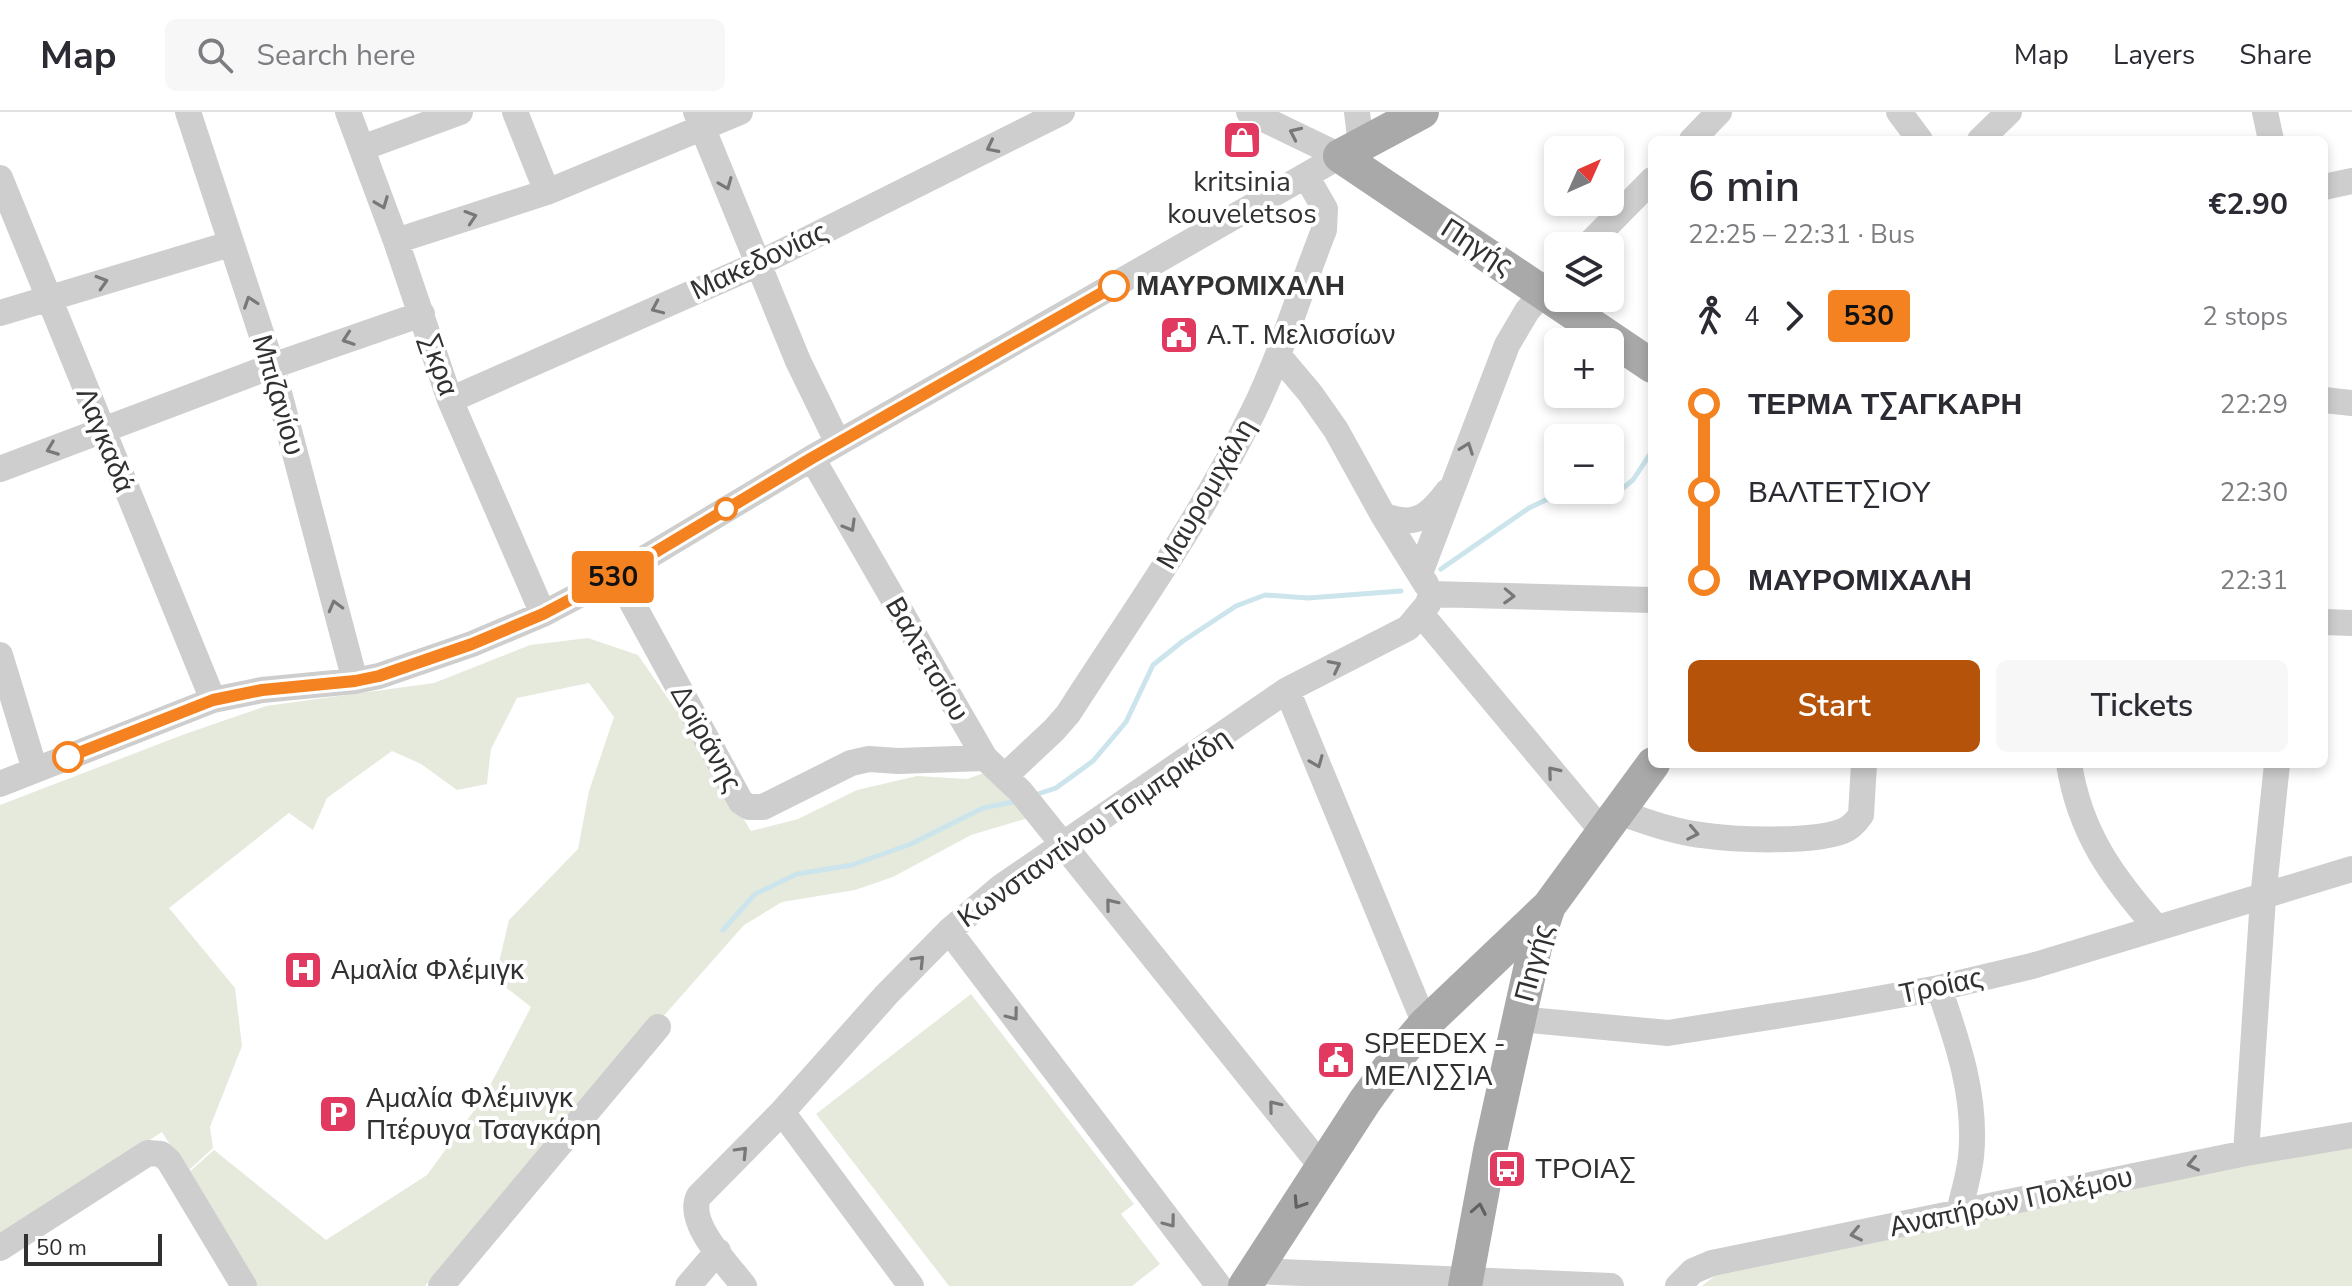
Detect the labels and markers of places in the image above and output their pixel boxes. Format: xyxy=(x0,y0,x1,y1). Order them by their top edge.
shop icon: kritsinia kouveletsos xyxy=(1221,119,1263,161)
place label: kritsinia kouveletsos xyxy=(1167,163,1317,233)
place label: ΜΑΥΡΟΜΙΧΑΛΗ xyxy=(1136,267,1345,305)
marker: ΜΑΥΡΟΜΙΧΑΛΗ xyxy=(1099,271,1129,301)
public building icon: Α.Τ. Μελισσίων xyxy=(1158,314,1200,356)
place label: Α.Τ. Μελισσίων xyxy=(1207,316,1395,354)
unlabelled marker xyxy=(715,498,737,520)
unlabelled marker xyxy=(53,742,83,772)
hospital icon: Αμαλία Φλέμιγκ xyxy=(282,949,324,991)
place label: Αμαλία Φλέμιγκ xyxy=(331,951,525,989)
place label: SPEEDEX - ΜΕΛΙΣΣΙΑ xyxy=(1364,1025,1506,1095)
public building icon: SPEEDEX - ΜΕΛΙΣΣΙΑ xyxy=(1315,1039,1357,1081)
place label: Αμαλία Φλέμινγκ Πτέρυγα Τσαγκάρη xyxy=(366,1079,601,1149)
parking icon: Αμαλία Φλέμινγκ Πτέρυγα Τσαγκάρη xyxy=(317,1093,359,1135)
bus stop icon: ΤΡΟΙΑΣ xyxy=(1486,1148,1528,1190)
place label: ΤΡΟΙΑΣ xyxy=(1535,1150,1636,1188)

